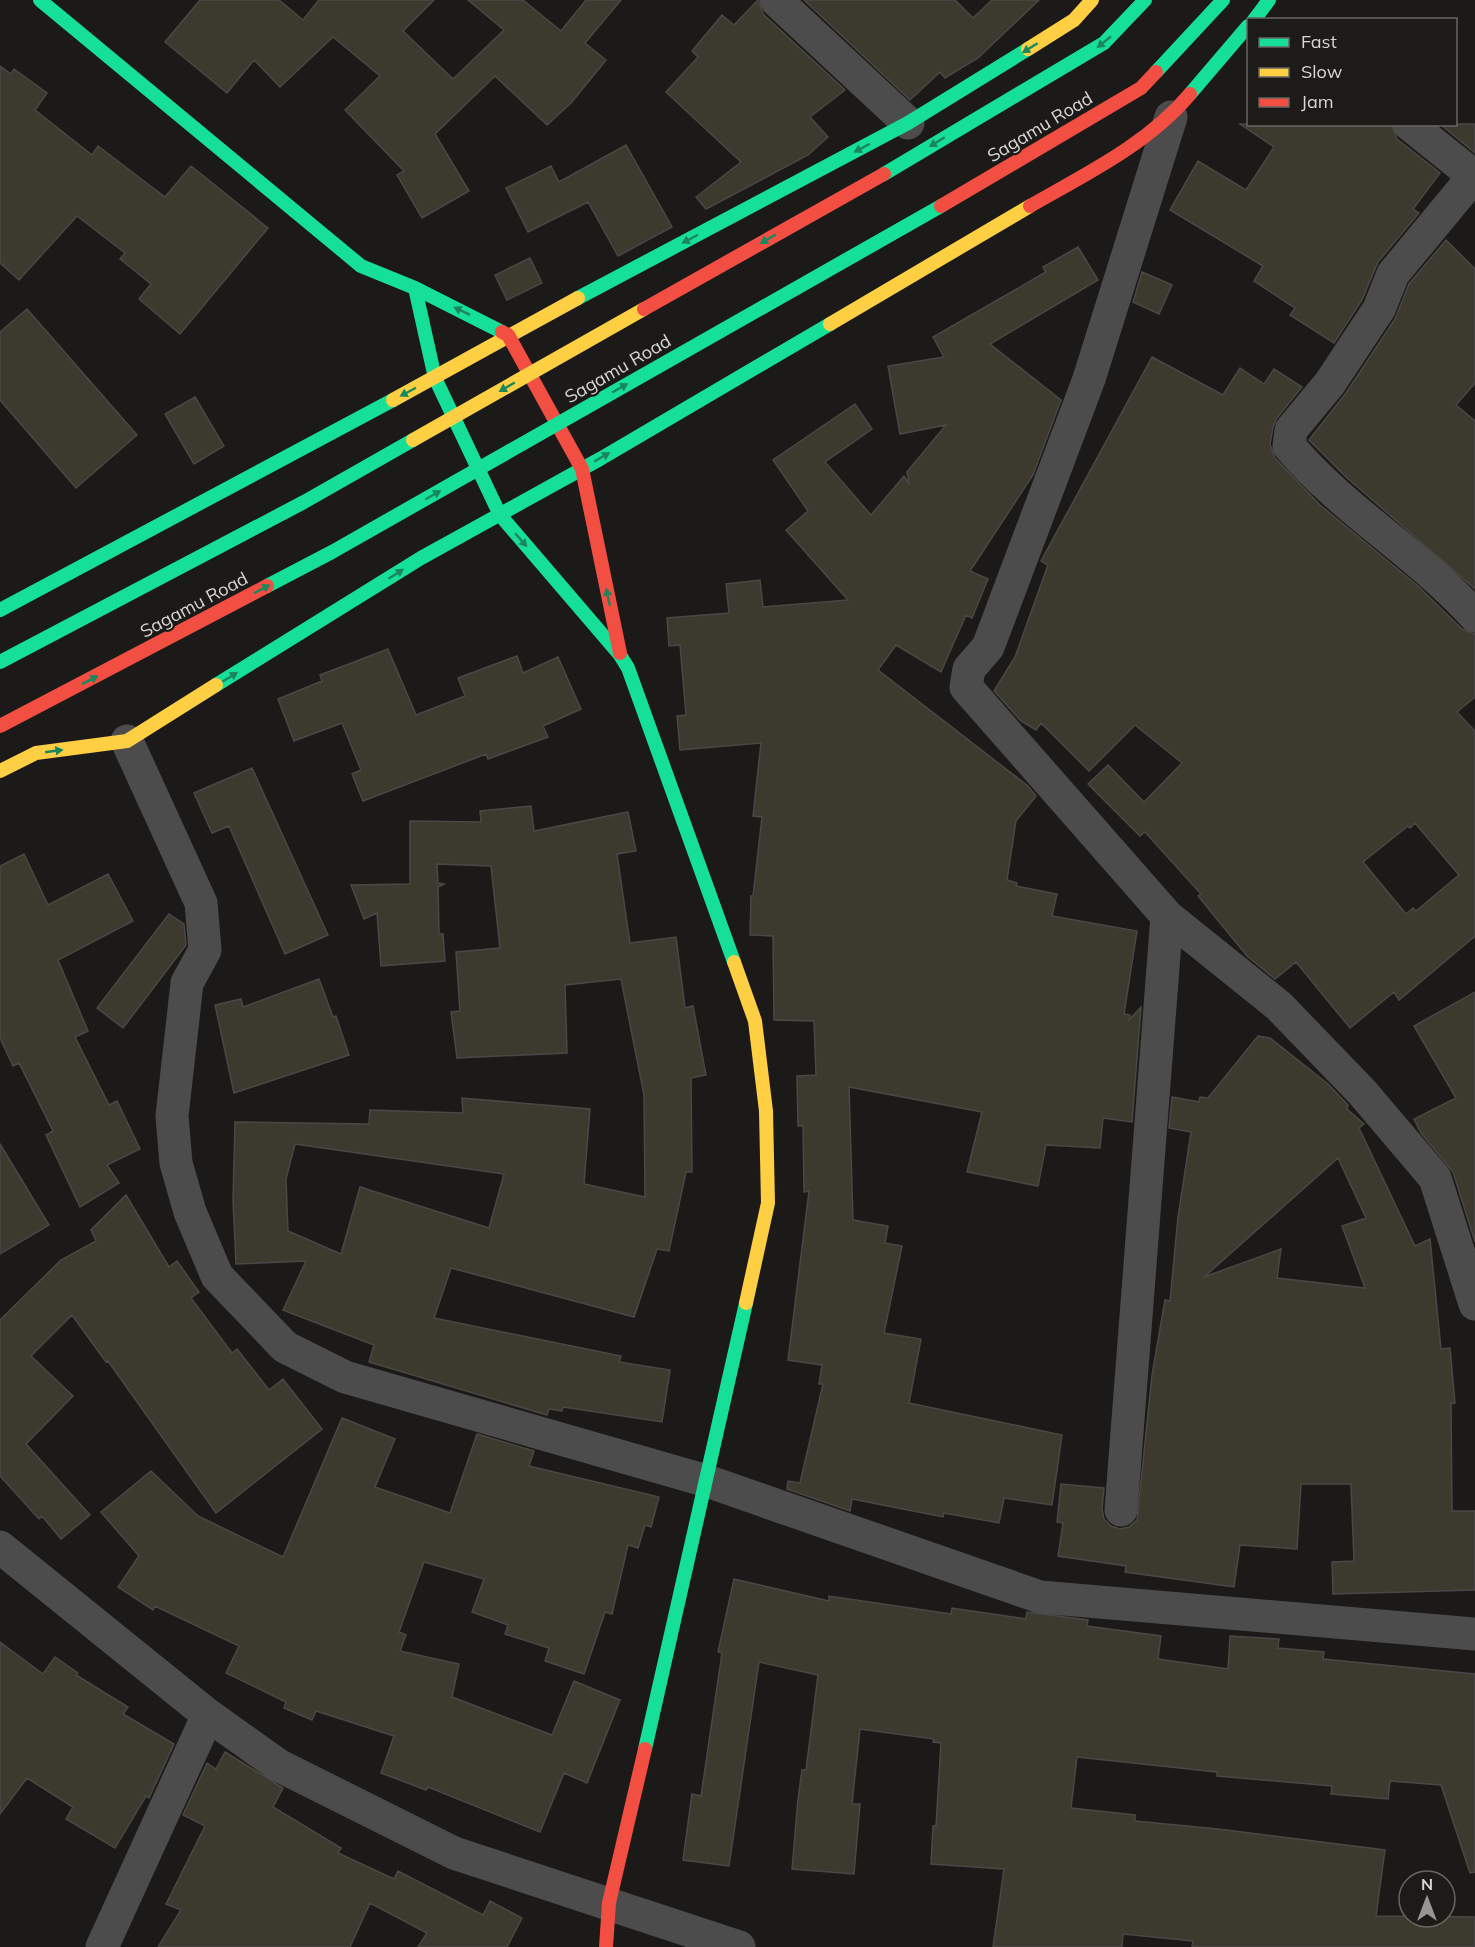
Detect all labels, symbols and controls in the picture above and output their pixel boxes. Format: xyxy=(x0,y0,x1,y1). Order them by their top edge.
legend xyxy=(1247,18,1457,126)
text: Fast xyxy=(1301,30,1337,53)
one-way arrow xyxy=(1096,35,1112,48)
one-way arrow xyxy=(1022,42,1038,53)
text: Slow xyxy=(1301,60,1343,83)
street label: Sagamu Road xyxy=(983,86,1097,167)
text: Jam xyxy=(1301,90,1334,113)
one-way arrow xyxy=(929,137,945,148)
one-way arrow xyxy=(854,143,871,152)
one-way arrow xyxy=(681,234,698,244)
one-way arrow xyxy=(759,234,776,244)
one-way arrow xyxy=(453,307,470,316)
street label: Sagamu Road xyxy=(561,329,675,408)
one-way arrow xyxy=(498,382,515,392)
one-way arrow xyxy=(612,383,629,393)
one-way arrow xyxy=(399,387,416,397)
one-way arrow xyxy=(594,452,611,462)
one-way arrow xyxy=(425,490,442,500)
one-way arrow xyxy=(514,532,527,547)
street label: Sagamu Road xyxy=(136,567,252,643)
one-way arrow xyxy=(388,569,404,580)
one-way arrow xyxy=(254,584,271,594)
one-way arrow xyxy=(603,588,612,607)
one-way arrow xyxy=(222,671,238,682)
one-way arrow xyxy=(81,676,98,685)
one-way arrow xyxy=(45,746,64,755)
north arrow xyxy=(1397,1869,1457,1929)
text: N xyxy=(1421,1874,1433,1894)

